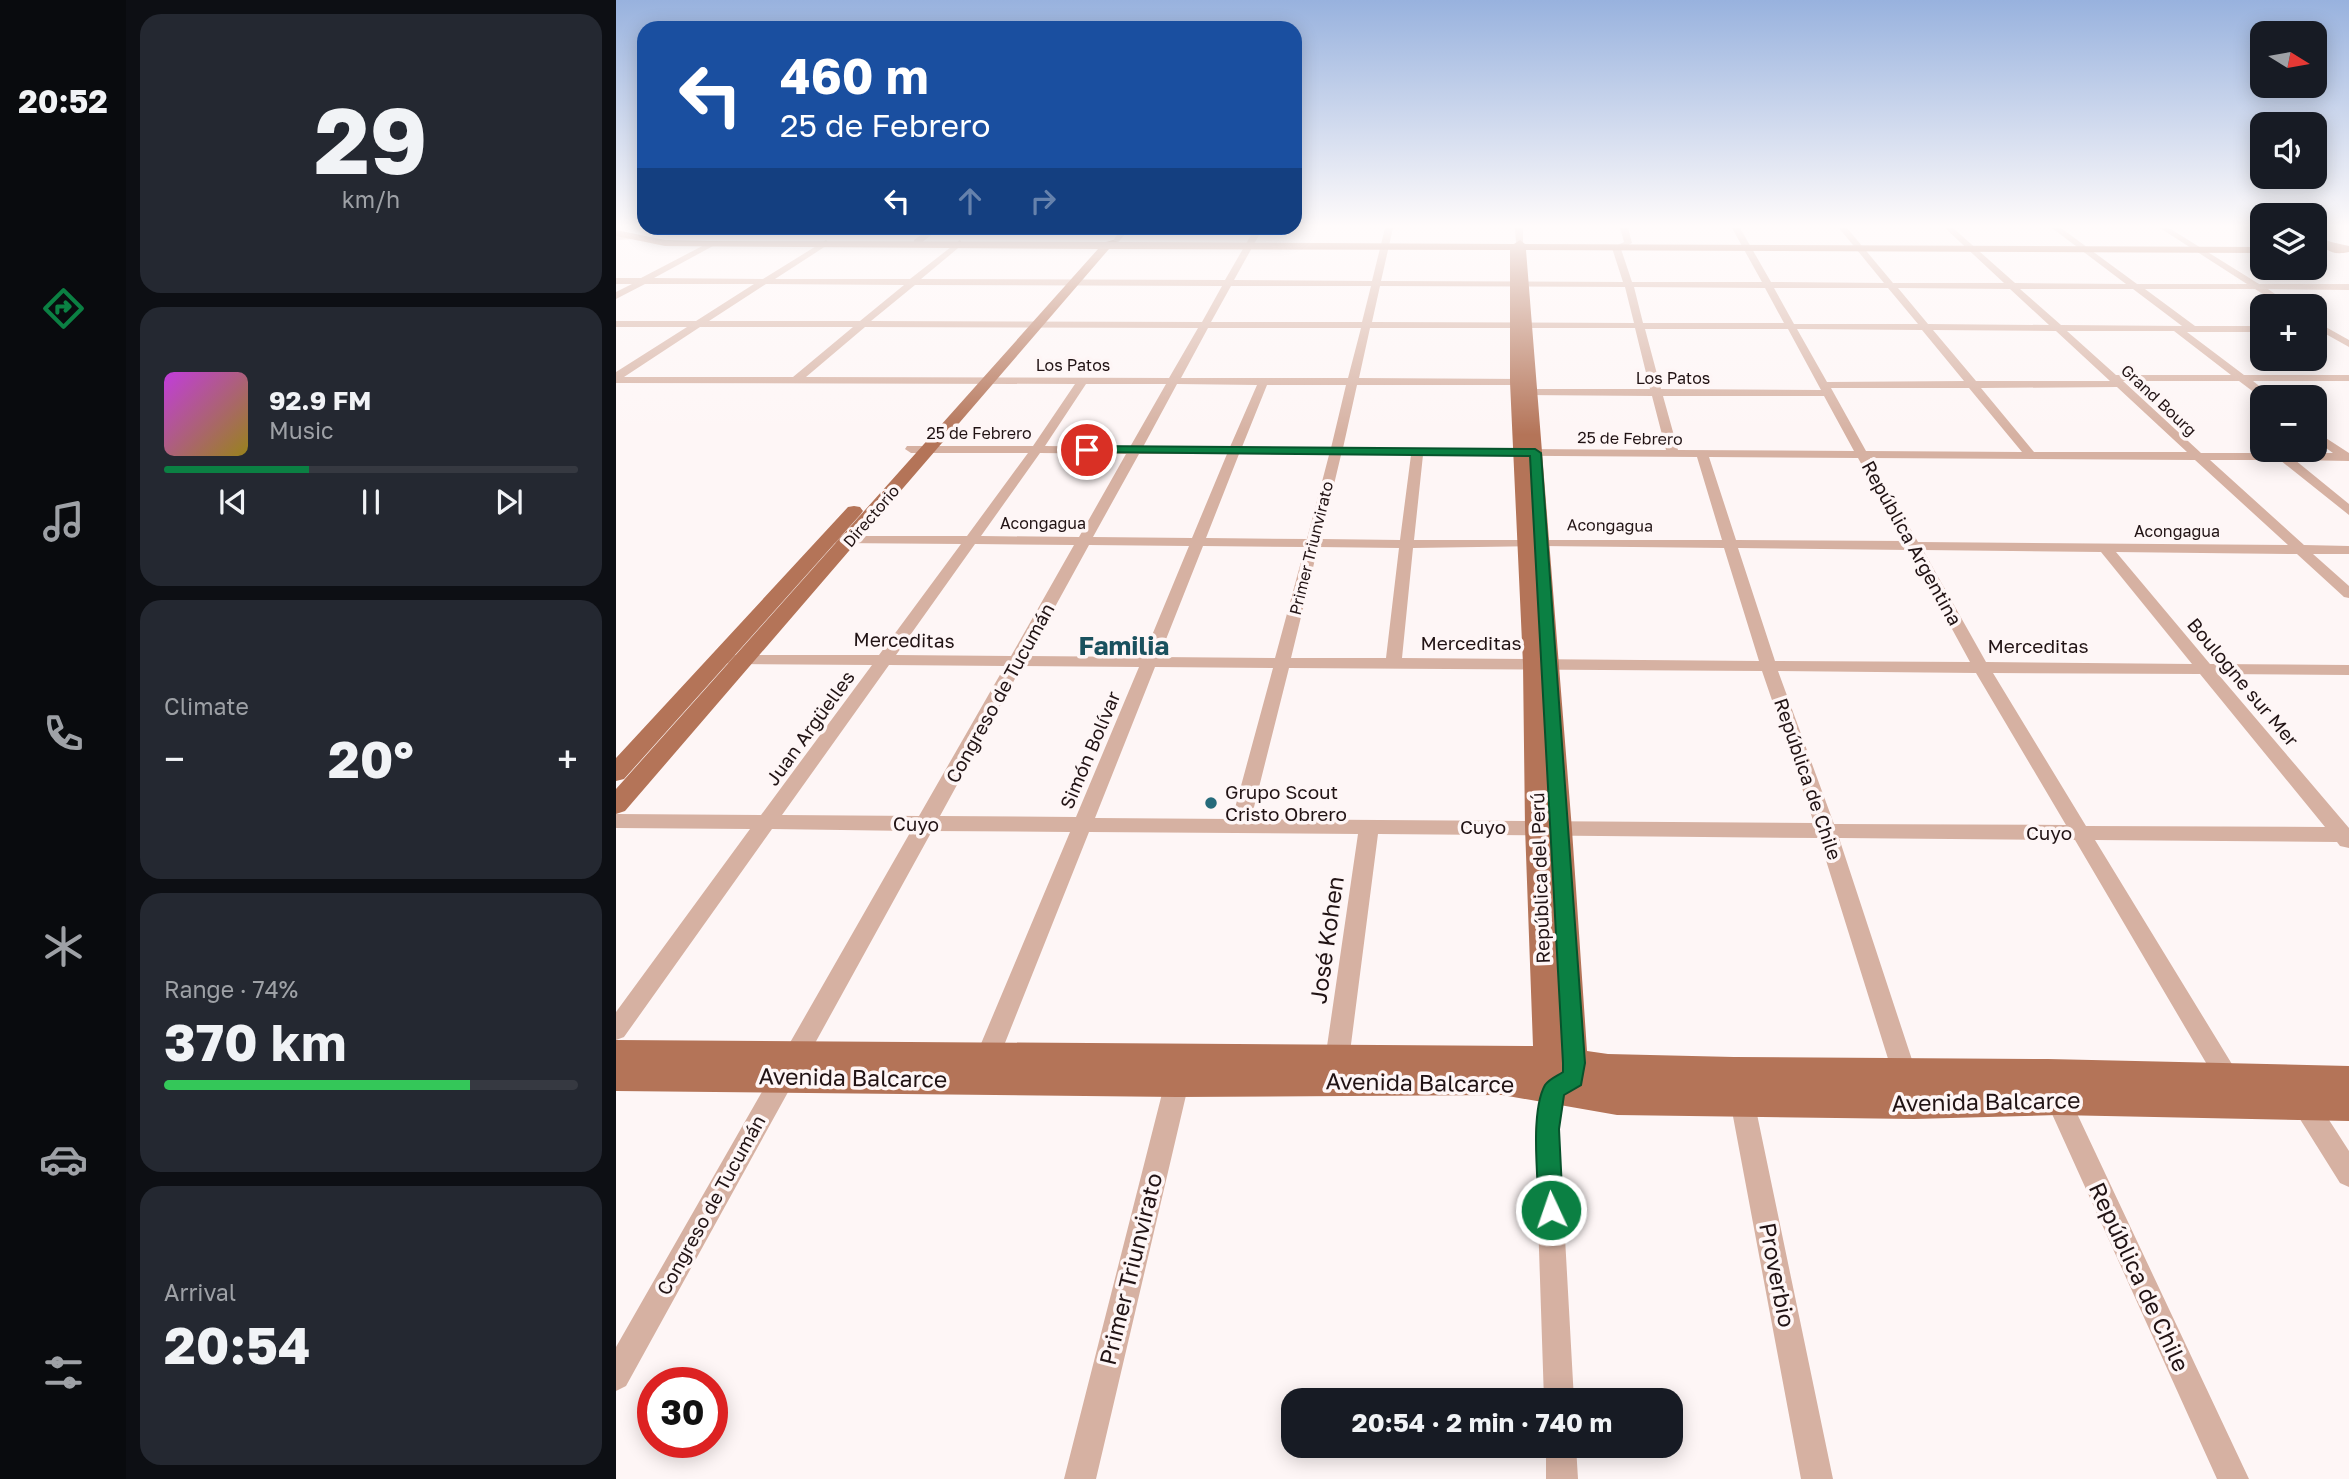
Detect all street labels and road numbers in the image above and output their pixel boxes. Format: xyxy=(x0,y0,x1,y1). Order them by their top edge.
street label: Los Patos xyxy=(1036,355,1110,375)
street label: Grand Bourg xyxy=(2117,360,2201,440)
street label: Los Patos xyxy=(1636,368,1710,388)
street label: 25 de Febrero xyxy=(926,423,1032,443)
street label: 25 de Febrero xyxy=(1577,427,1683,449)
street label: República Argentina xyxy=(1858,456,1967,629)
street label: Primer Triunvirato xyxy=(1285,479,1337,617)
street label: Directorio xyxy=(839,481,903,551)
street label: Acongagua xyxy=(1000,513,1086,533)
street label: Acongagua xyxy=(1567,514,1653,536)
street label: Acongagua xyxy=(2134,521,2220,541)
street label: Congreso de Tucumán xyxy=(940,599,1059,787)
street label: Boulogne sur Mer xyxy=(2183,613,2304,751)
street label: Merceditas xyxy=(853,627,955,652)
street label: Merceditas xyxy=(1420,631,1522,654)
street label: Merceditas xyxy=(1987,634,2089,657)
street label: Juan Argüelles xyxy=(760,666,859,790)
street label: Simón Bolívar xyxy=(1054,687,1125,812)
street label: República de Chile xyxy=(1770,695,1847,863)
street label: República del Perú xyxy=(1525,792,1554,964)
street label: Cuyo xyxy=(893,812,939,835)
street label: Cuyo xyxy=(1460,815,1506,838)
street label: Cuyo xyxy=(2026,821,2072,844)
street label: José Kohen xyxy=(1303,874,1349,1006)
street label: Avenida Balcarce xyxy=(758,1061,948,1093)
street label: Avenida Balcarce xyxy=(1325,1066,1515,1098)
street label: Avenida Balcarce xyxy=(1891,1085,2081,1117)
street label: Congreso de Tucumán xyxy=(651,1111,770,1299)
street label: Primer Triunvirato xyxy=(1093,1170,1167,1368)
street label: República de Chile xyxy=(2084,1178,2196,1376)
street label: Proverbio xyxy=(1754,1220,1802,1329)

